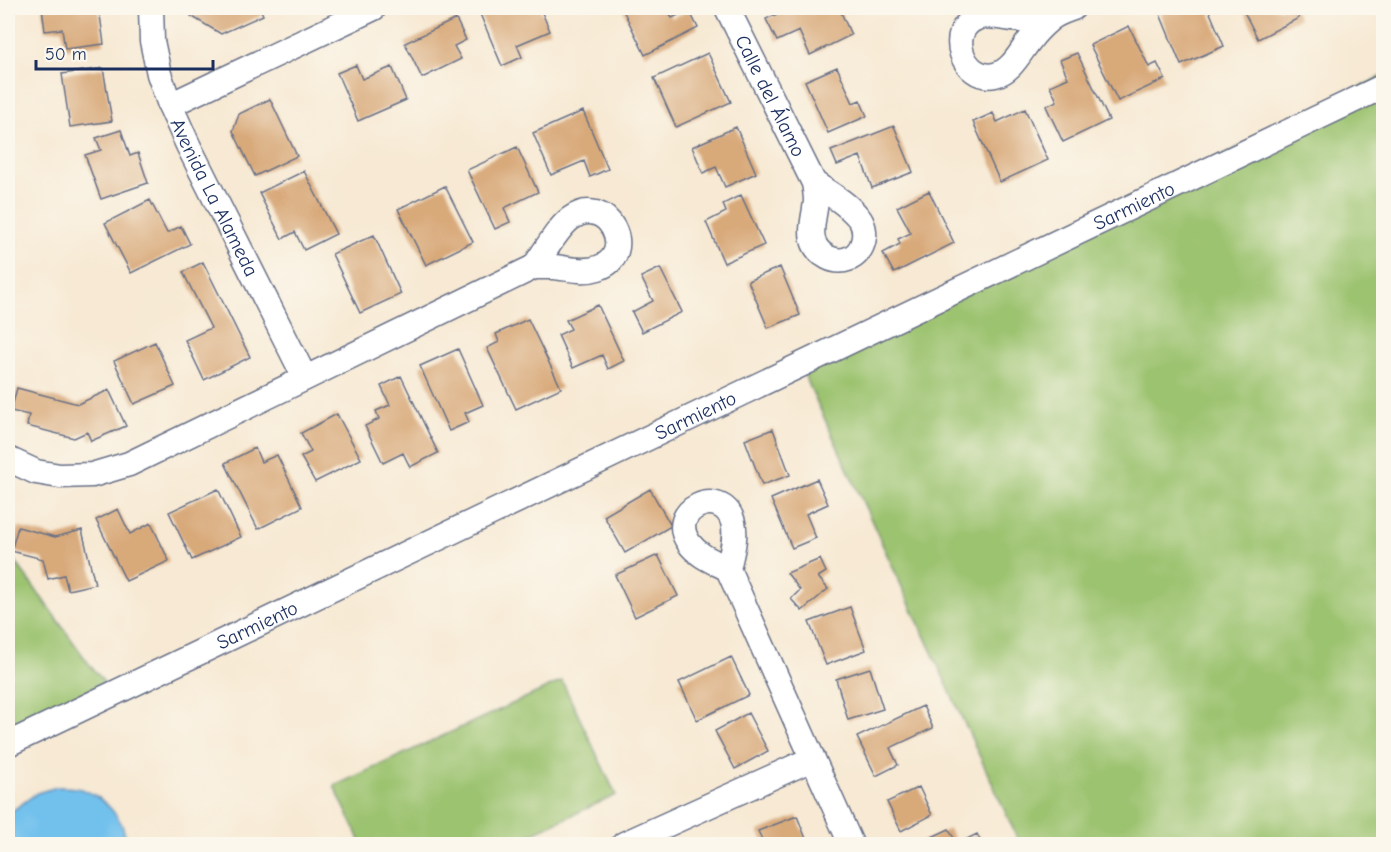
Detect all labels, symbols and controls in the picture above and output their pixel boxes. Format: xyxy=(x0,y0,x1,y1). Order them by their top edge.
street label: Calle del Álamo xyxy=(731,31,811,161)
scale bar xyxy=(36,33,213,71)
text: 50 m xyxy=(45,44,87,65)
street label: Avenida La Alameda xyxy=(166,115,263,280)
street label: Sarmiento xyxy=(1090,176,1178,235)
street label: Sarmiento xyxy=(651,386,740,444)
street label: Sarmiento xyxy=(213,596,301,654)

